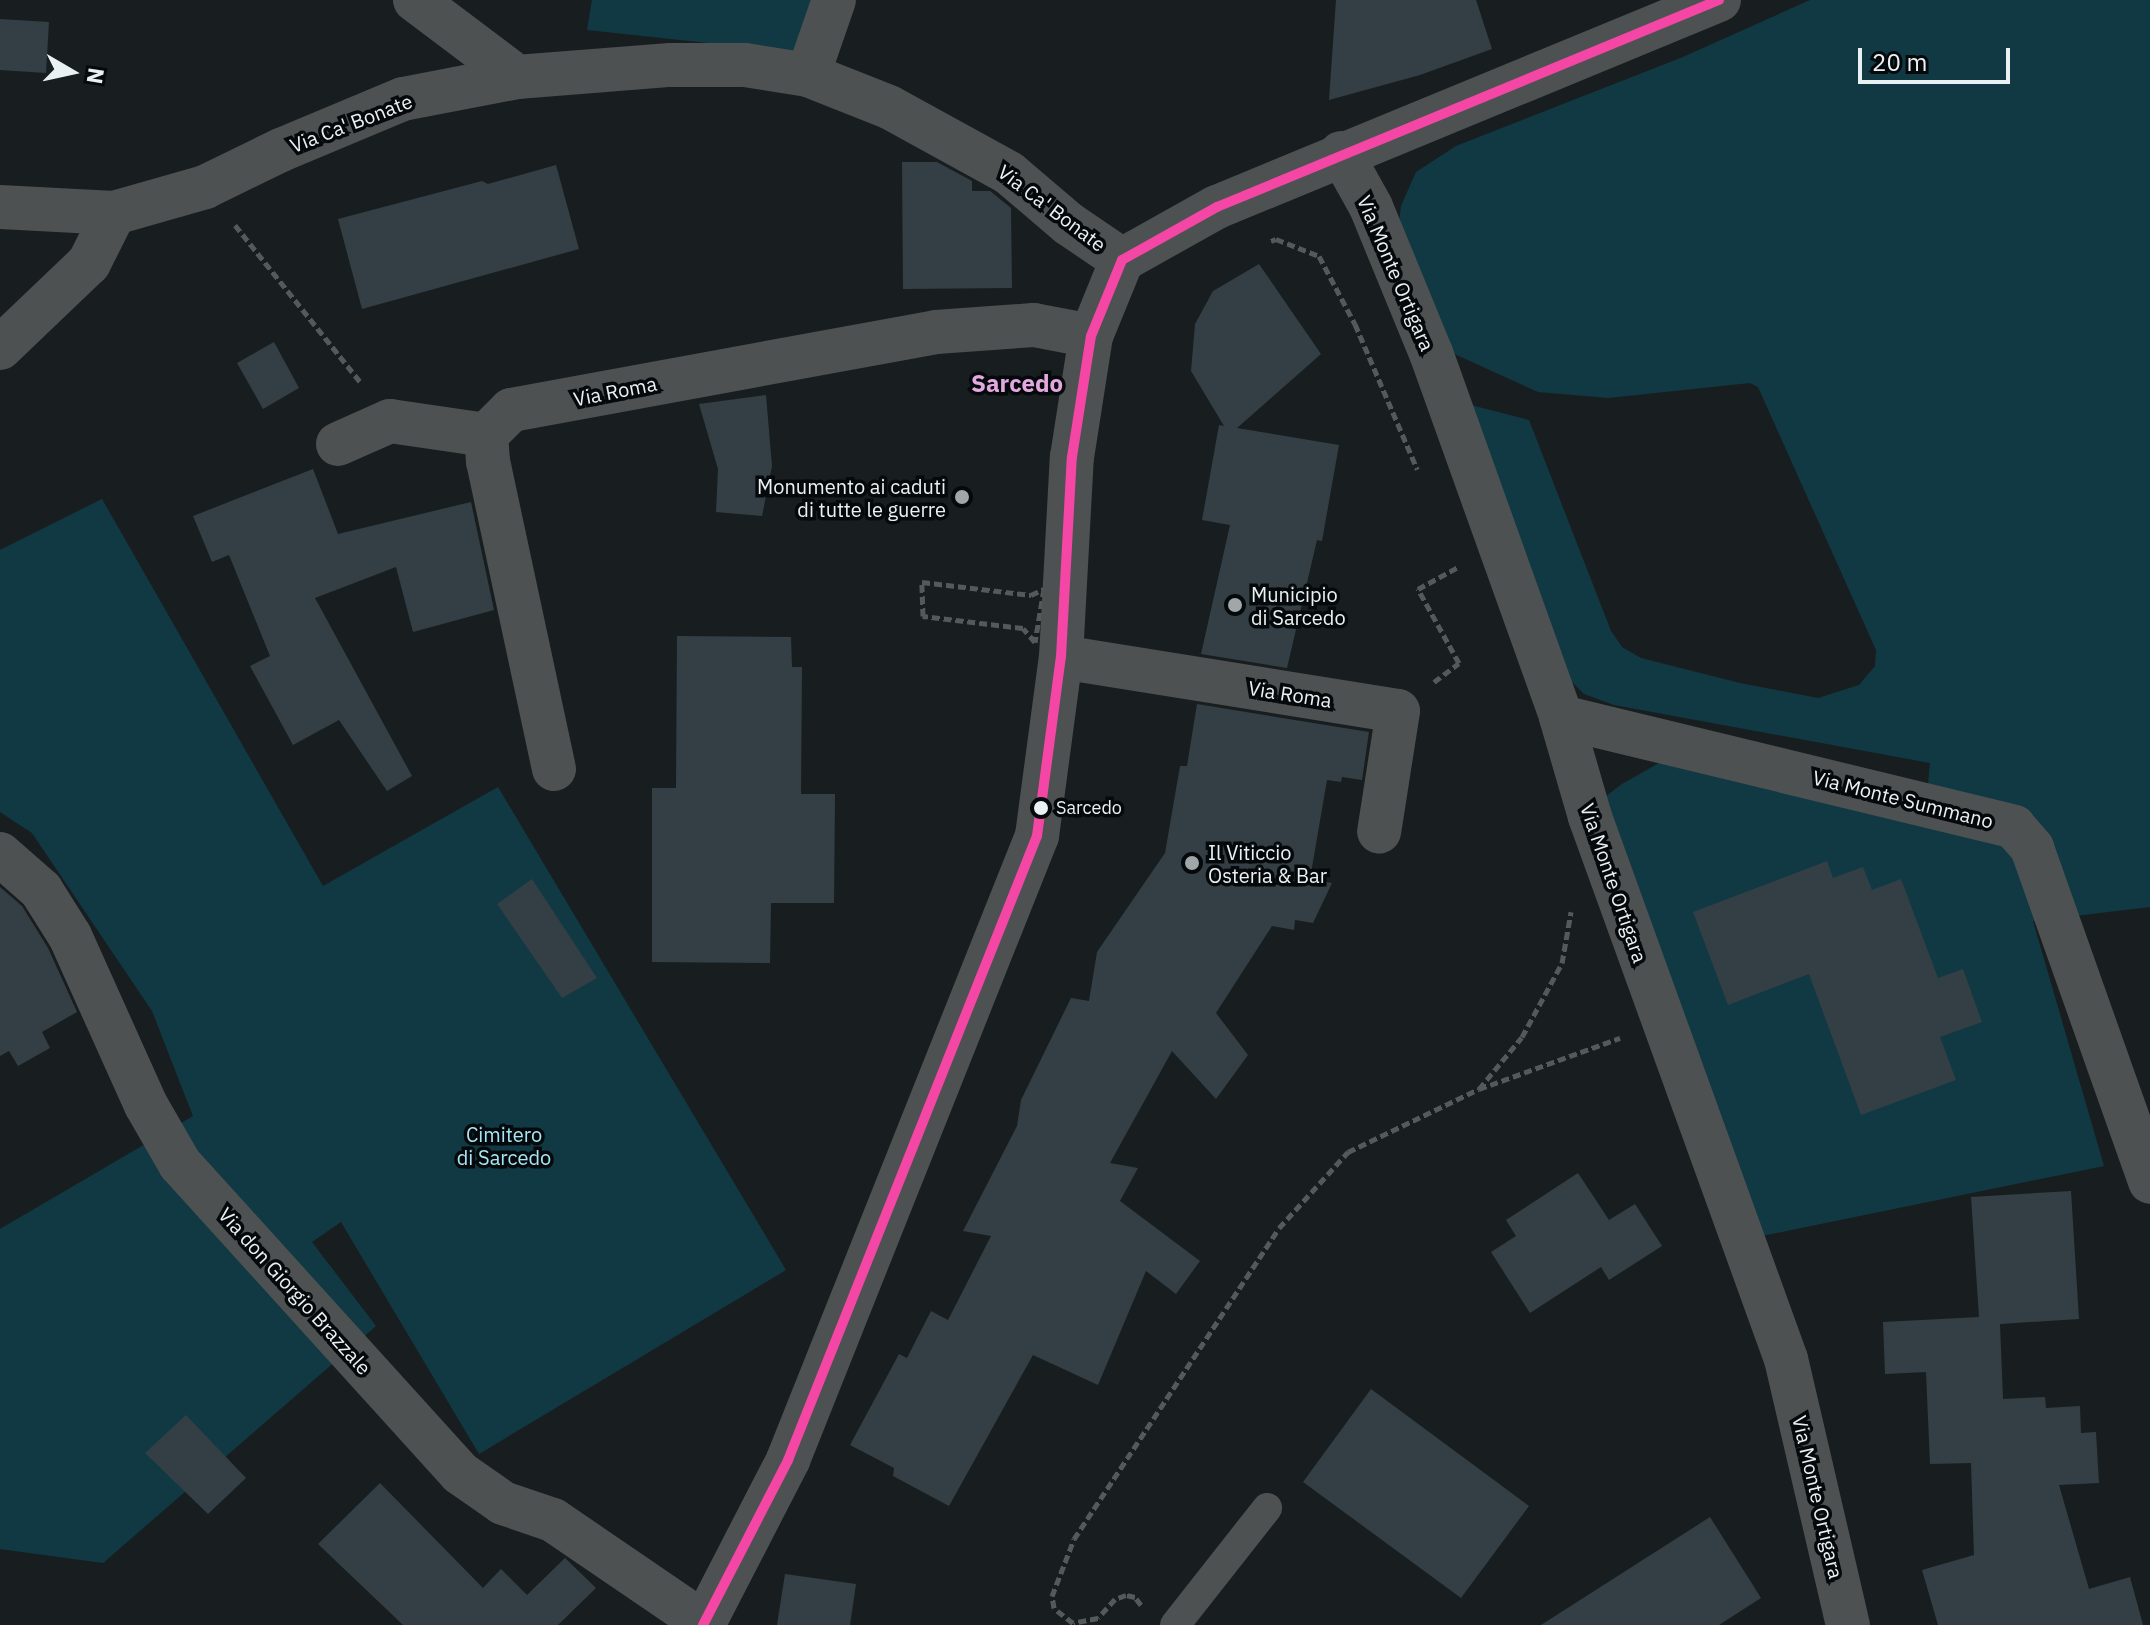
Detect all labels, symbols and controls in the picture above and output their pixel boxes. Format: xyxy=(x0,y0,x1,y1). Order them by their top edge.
north arrow xyxy=(32,32,112,112)
scale bar xyxy=(1862,32,2014,82)
text: 20 m xyxy=(1872,46,1927,78)
text: N xyxy=(81,66,112,86)
street label: Via Ca' Bonate xyxy=(286,89,416,157)
street label: Via Ca' Bonate xyxy=(993,160,1111,256)
street label: Via Monte Ortigara xyxy=(1352,192,1440,354)
district label: Sarcedo xyxy=(971,370,1063,398)
street label: Via Roma xyxy=(571,371,659,411)
place label: Monumento ai caduti di tutte le guerre xyxy=(757,474,946,521)
marker: Monumento ai caduti di tutte le guerre xyxy=(953,488,971,506)
place label: Municipio di Sarcedo xyxy=(1251,582,1346,629)
marker: Municipio di Sarcedo xyxy=(1226,596,1244,614)
street label: Via Roma xyxy=(1246,676,1334,712)
street label: Via Monte Summano xyxy=(1810,765,1996,833)
place label: Sarcedo xyxy=(1056,797,1122,819)
marker: Sarcedo xyxy=(1033,800,1049,816)
street label: Via Monte Ortigara xyxy=(1576,800,1652,966)
place label: Il Viticcio Osteria & Bar xyxy=(1208,840,1327,887)
marker: Il Viticcio Osteria & Bar xyxy=(1183,854,1201,872)
park label: Cimitero di Sarcedo xyxy=(457,1123,551,1170)
street label: Via don Giorgio Brazzale xyxy=(214,1202,376,1380)
street label: Via Monte Ortigara xyxy=(1788,1413,1848,1581)

